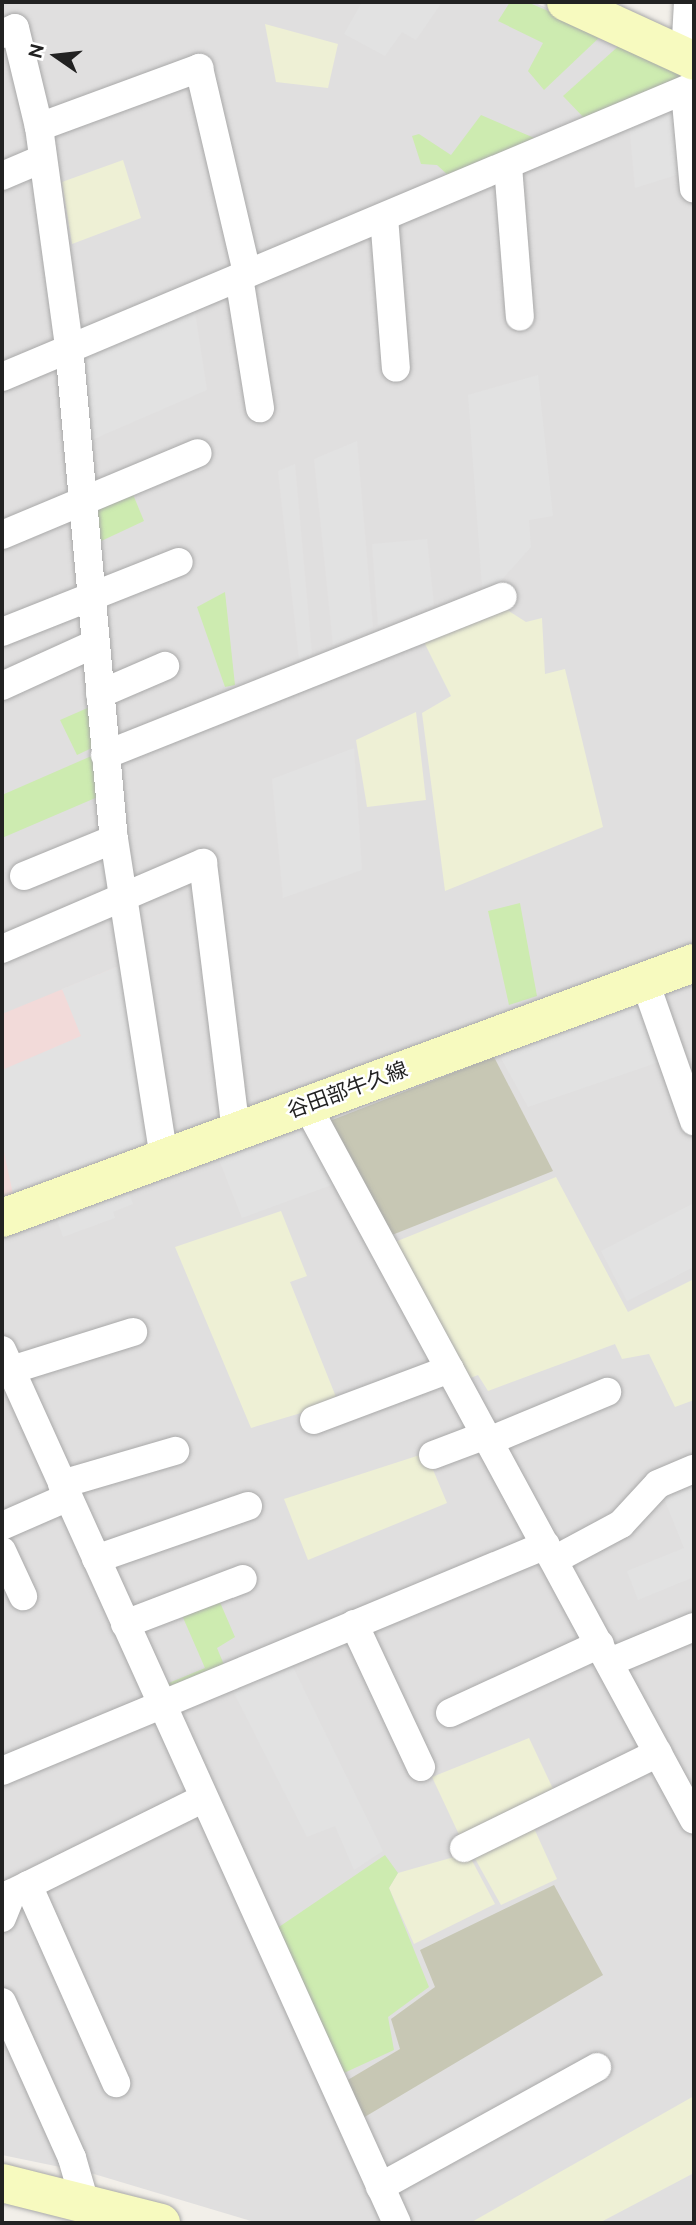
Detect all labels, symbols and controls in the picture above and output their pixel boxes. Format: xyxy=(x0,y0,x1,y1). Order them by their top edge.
north arrow xyxy=(21,21,91,91)
text: N xyxy=(23,41,48,60)
street label: 谷田部牛久線 xyxy=(283,1056,411,1122)

